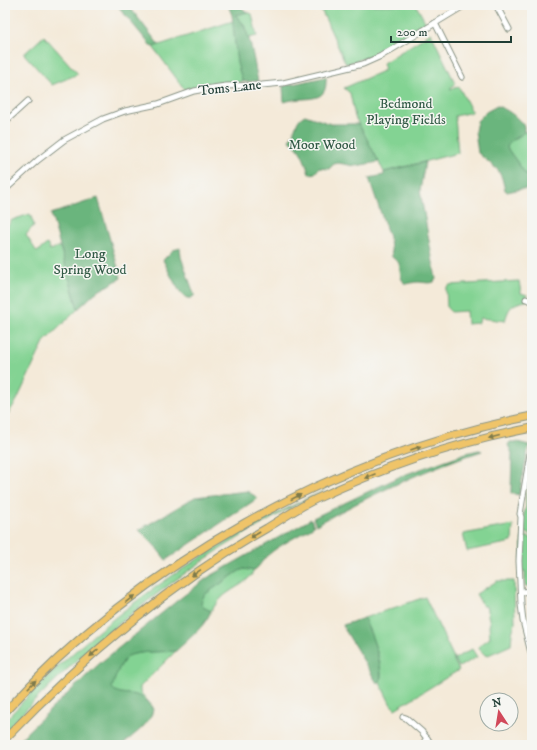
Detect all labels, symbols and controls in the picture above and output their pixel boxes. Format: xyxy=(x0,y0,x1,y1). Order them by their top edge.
scale bar xyxy=(391,18,511,44)
text: 200 m xyxy=(397,25,427,40)
street label: Toms Lane xyxy=(198,76,263,100)
park label: Bedmond Playing Fields xyxy=(366,95,446,129)
park label: Moor Wood xyxy=(288,136,356,154)
park label: Long Spring Wood xyxy=(53,245,127,279)
one-way arrow xyxy=(488,434,500,440)
one-way arrow xyxy=(410,444,422,450)
one-way arrow xyxy=(364,474,376,480)
one-way arrow xyxy=(290,494,301,500)
one-way arrow xyxy=(249,531,261,538)
one-way arrow xyxy=(191,569,201,577)
one-way arrow xyxy=(125,594,136,603)
one-way arrow xyxy=(89,649,100,658)
one-way arrow xyxy=(27,679,37,689)
north arrow xyxy=(479,692,519,732)
text: N xyxy=(491,695,503,711)

